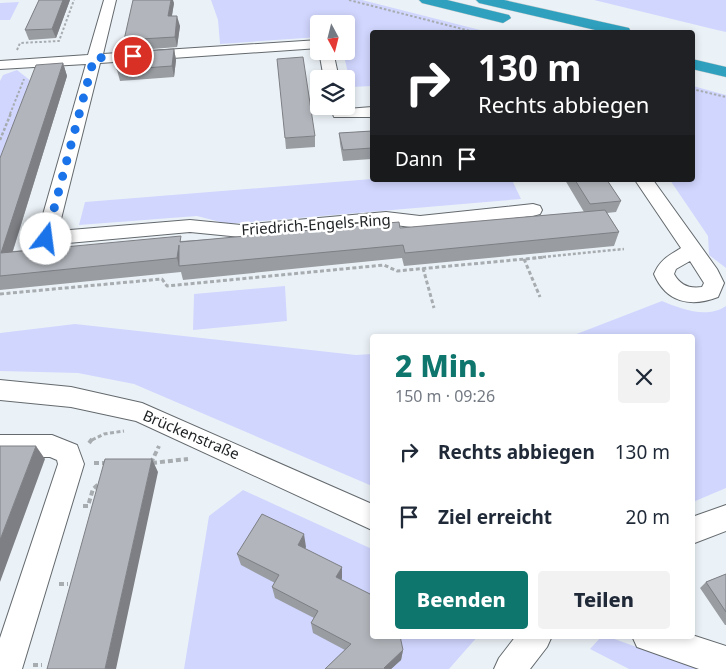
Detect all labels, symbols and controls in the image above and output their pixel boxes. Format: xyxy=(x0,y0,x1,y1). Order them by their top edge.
north arrow xyxy=(310,15,355,60)
map controls xyxy=(310,15,355,115)
pin xyxy=(112,35,154,77)
icon: arrive xyxy=(119,42,147,70)
text: 130 m xyxy=(478,44,581,91)
icon: right xyxy=(395,50,460,115)
button: layers xyxy=(310,70,355,115)
text: Rechts abbiegen xyxy=(478,89,649,119)
icon: arrive xyxy=(453,145,481,173)
text: Dann xyxy=(395,146,443,172)
street label: Friedrich-Engels-Ring xyxy=(241,209,391,239)
position arrow xyxy=(19,212,71,264)
text: 2 Min. xyxy=(395,345,486,386)
button: close xyxy=(618,351,670,403)
text: 150 m · 09:26 xyxy=(395,385,495,407)
street label: Brückenstraße xyxy=(140,405,243,463)
icon: right xyxy=(395,438,423,466)
text: Rechts abbiegen xyxy=(438,439,595,465)
text: 130 m xyxy=(615,439,670,465)
icon: arrive xyxy=(395,503,423,531)
text: Ziel erreicht xyxy=(438,504,552,530)
text: 20 m xyxy=(626,504,670,530)
button: Beenden xyxy=(395,571,528,629)
button: Teilen xyxy=(538,571,670,629)

